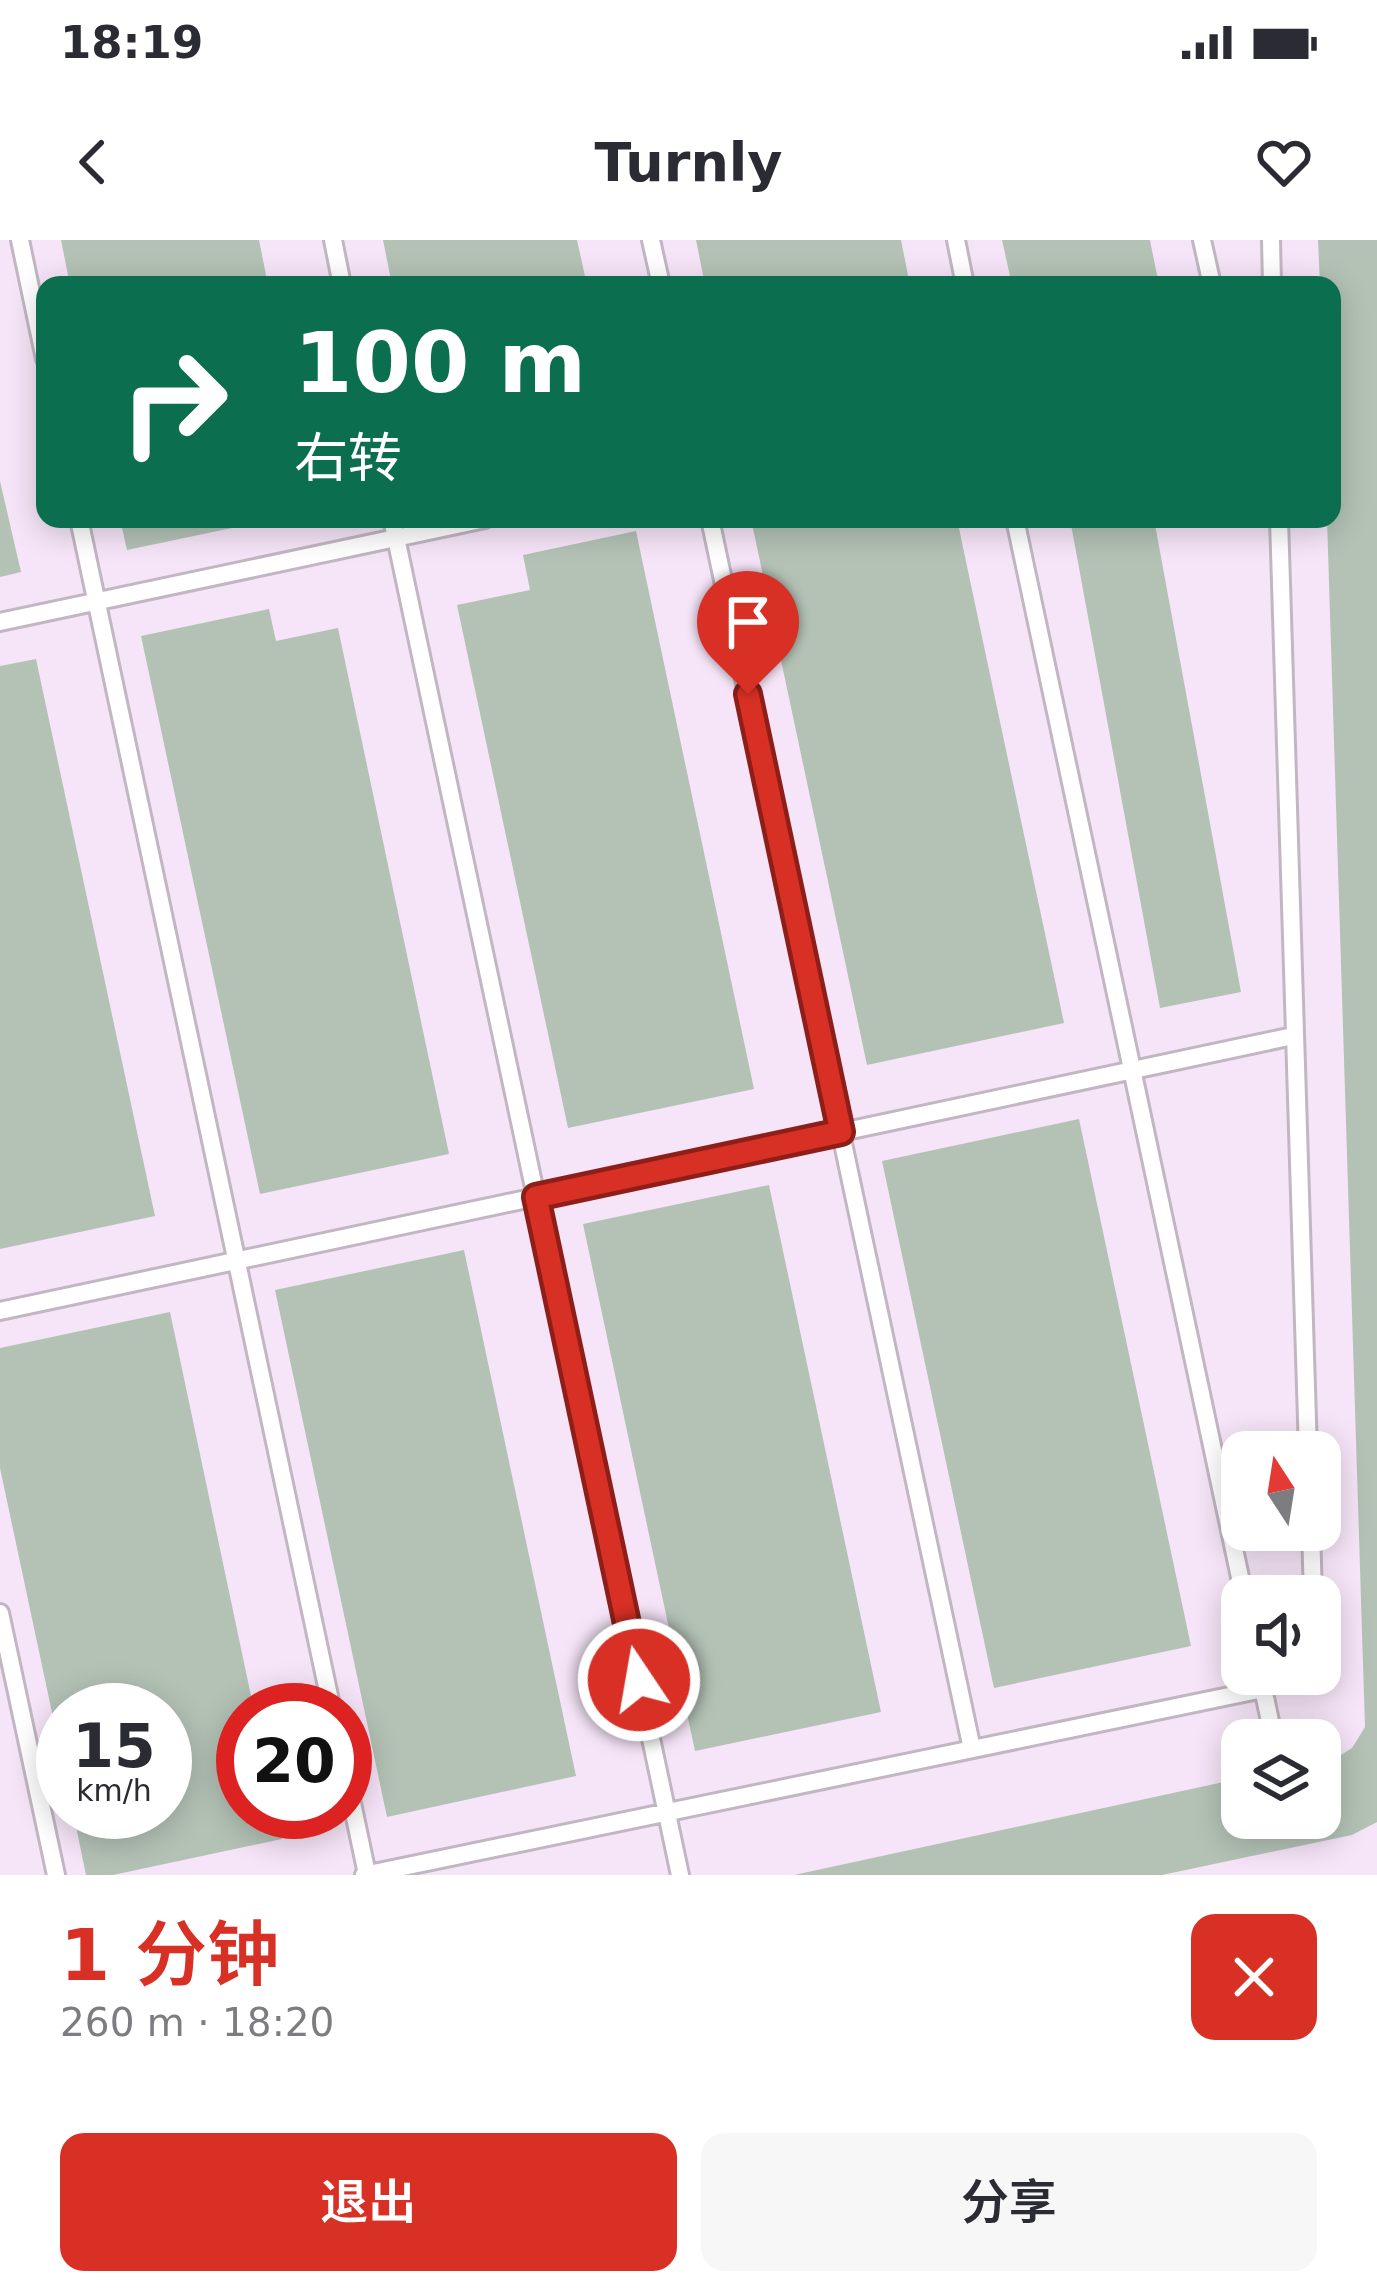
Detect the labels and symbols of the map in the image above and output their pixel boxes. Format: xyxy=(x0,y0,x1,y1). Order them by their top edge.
pin xyxy=(697,571,799,694)
north arrow xyxy=(1221,1431,1341,1551)
position arrow xyxy=(576,1617,702,1743)
speed limit sign: 20 xyxy=(216,1683,372,1839)

